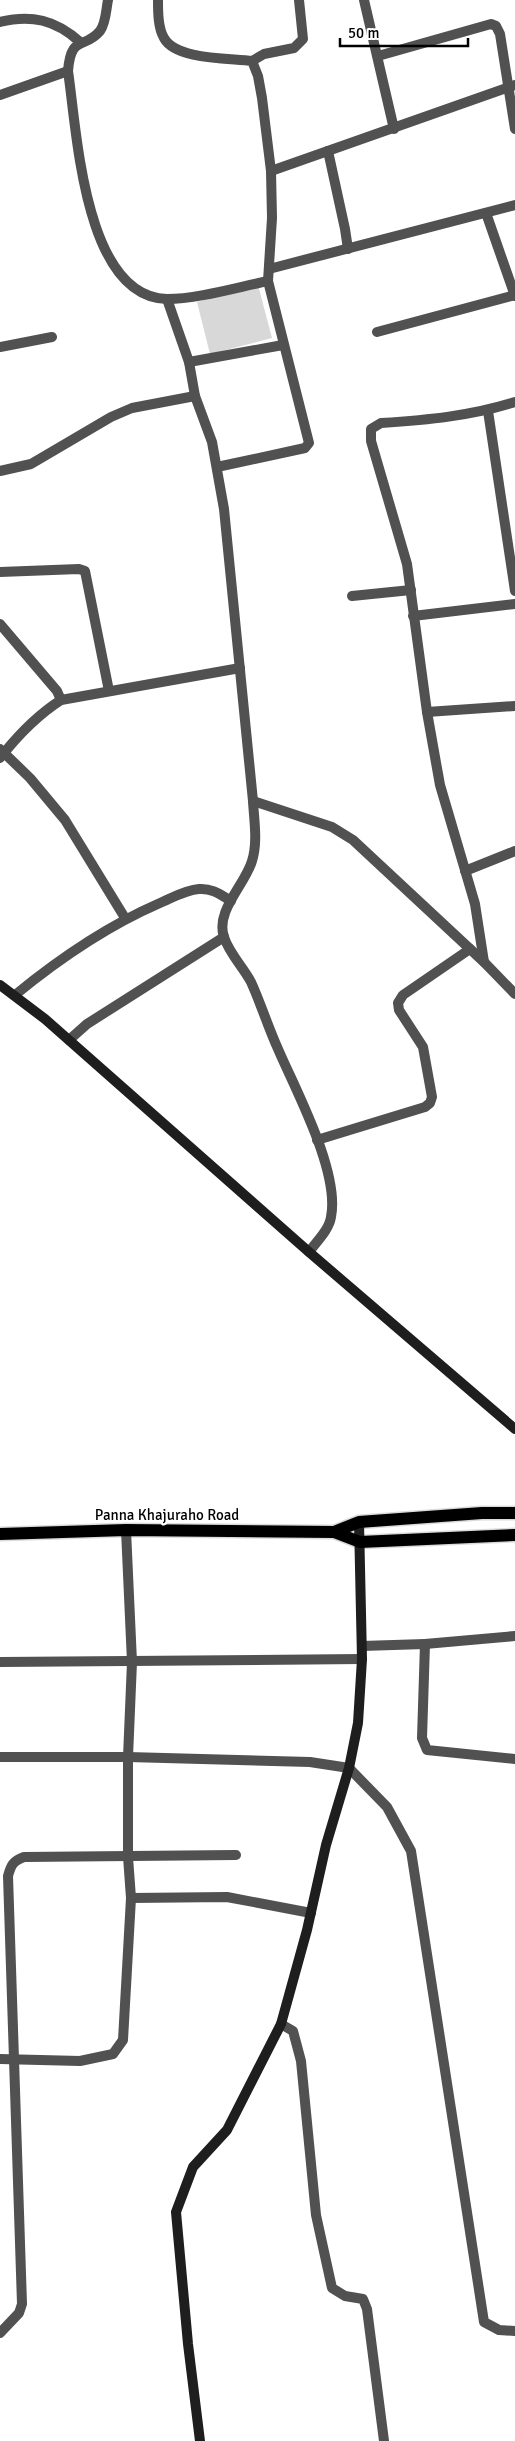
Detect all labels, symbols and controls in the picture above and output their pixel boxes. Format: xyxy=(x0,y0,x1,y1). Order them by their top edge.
scale bar xyxy=(340,15,468,47)
text: 50 m xyxy=(348,24,379,42)
street label: Panna Khajuraho Road xyxy=(95,1506,239,1524)

